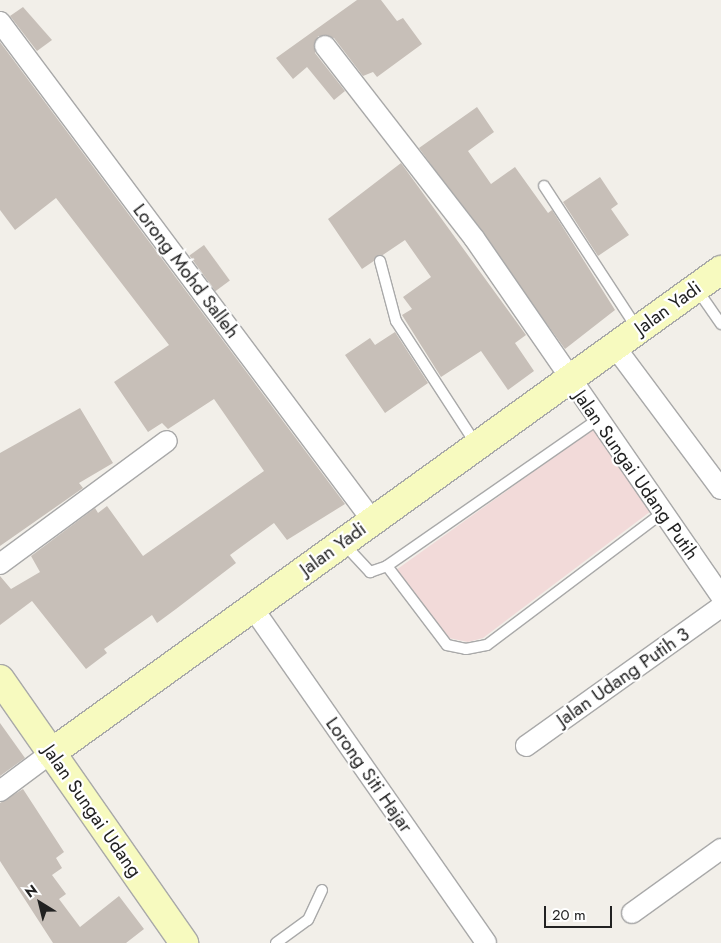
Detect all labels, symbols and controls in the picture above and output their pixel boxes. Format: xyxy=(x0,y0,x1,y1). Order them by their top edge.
street label: Lorong Mohd Salleh xyxy=(128,199,244,343)
street label: Jalan Yadi xyxy=(630,276,706,340)
street label: Jalan Sungai Udang Putih xyxy=(569,386,703,564)
street label: Jalan Yadi xyxy=(295,517,371,581)
street label: Jalan Udang Putih 3 xyxy=(552,623,694,731)
street label: Lorong Siti Hajar xyxy=(321,713,417,837)
street label: Jalan Sungai Udang xyxy=(38,740,146,882)
north arrow xyxy=(15,878,65,928)
text: N xyxy=(21,880,42,902)
scale bar xyxy=(546,896,614,928)
text: 20 m xyxy=(552,904,586,926)

